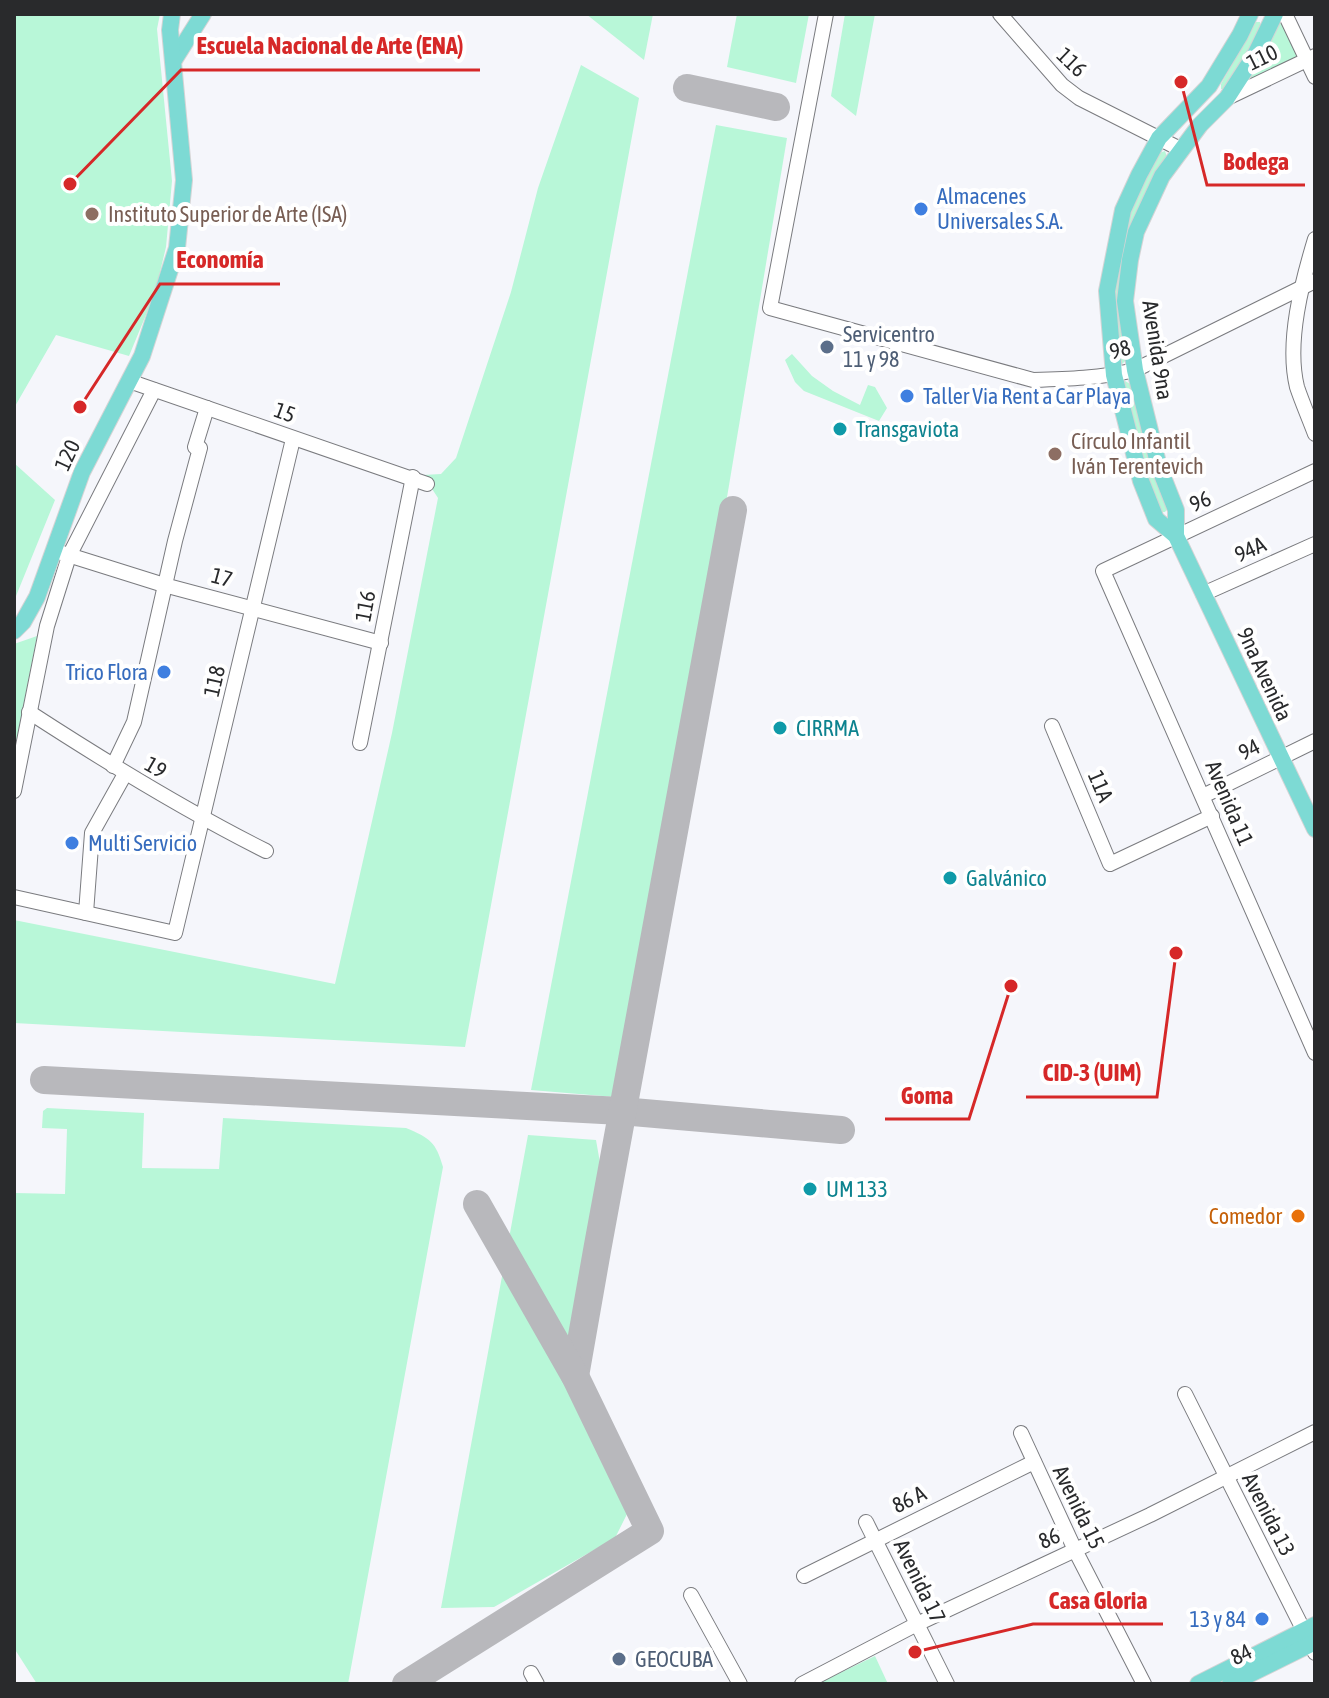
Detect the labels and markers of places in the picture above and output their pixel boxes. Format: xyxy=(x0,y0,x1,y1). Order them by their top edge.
callout: Escuela Nacional de Arte (ENA) xyxy=(181,22,480,70)
callout: Bodega xyxy=(1207,137,1305,185)
place label: Almacenes Universales S.A. xyxy=(937,183,1063,234)
marker: Almacenes Universales S.A. xyxy=(912,200,930,218)
place label: Instituto Superior de Arte (ISA) xyxy=(108,201,347,227)
marker: Instituto Superior de Arte (ISA) xyxy=(83,205,101,223)
callout: Economía xyxy=(160,236,280,284)
place label: Servicentro 11 y 98 xyxy=(843,321,935,372)
marker: Servicentro 11 y 98 xyxy=(818,338,836,356)
place label: Taller Via Rent a Car Playa xyxy=(923,383,1131,409)
marker: Taller Via Rent a Car Playa xyxy=(898,387,916,405)
place label: Transgaviota xyxy=(856,416,959,442)
marker: Transgaviota xyxy=(831,420,849,438)
place label: Círculo Infantil Iván Terentevich xyxy=(1071,428,1204,479)
marker: Círculo Infantil Iván Terentevich xyxy=(1046,445,1064,463)
place label: Trico Flora xyxy=(66,659,148,685)
marker: Trico Flora xyxy=(155,663,173,681)
place label: CIRRMA xyxy=(796,715,859,741)
marker: CIRRMA xyxy=(771,719,789,737)
place label: Multi Servicio xyxy=(88,830,197,856)
marker: Multi Servicio xyxy=(63,834,81,852)
place label: Galvánico xyxy=(966,865,1047,891)
marker: Galvánico xyxy=(941,869,959,887)
callout: CID-3 (UIM) xyxy=(1026,1049,1157,1097)
callout: Goma xyxy=(885,1071,969,1119)
place label: UM 133 xyxy=(826,1176,888,1202)
marker: UM 133 xyxy=(801,1180,819,1198)
place label: Comedor xyxy=(1209,1203,1283,1229)
marker: Comedor xyxy=(1289,1207,1307,1225)
callout: Casa Gloria xyxy=(1033,1576,1163,1624)
place label: 13 y 84 xyxy=(1190,1606,1246,1632)
marker: 13 y 84 xyxy=(1253,1610,1271,1628)
place label: GEOCUBA xyxy=(635,1646,713,1672)
marker: GEOCUBA xyxy=(610,1650,628,1668)

